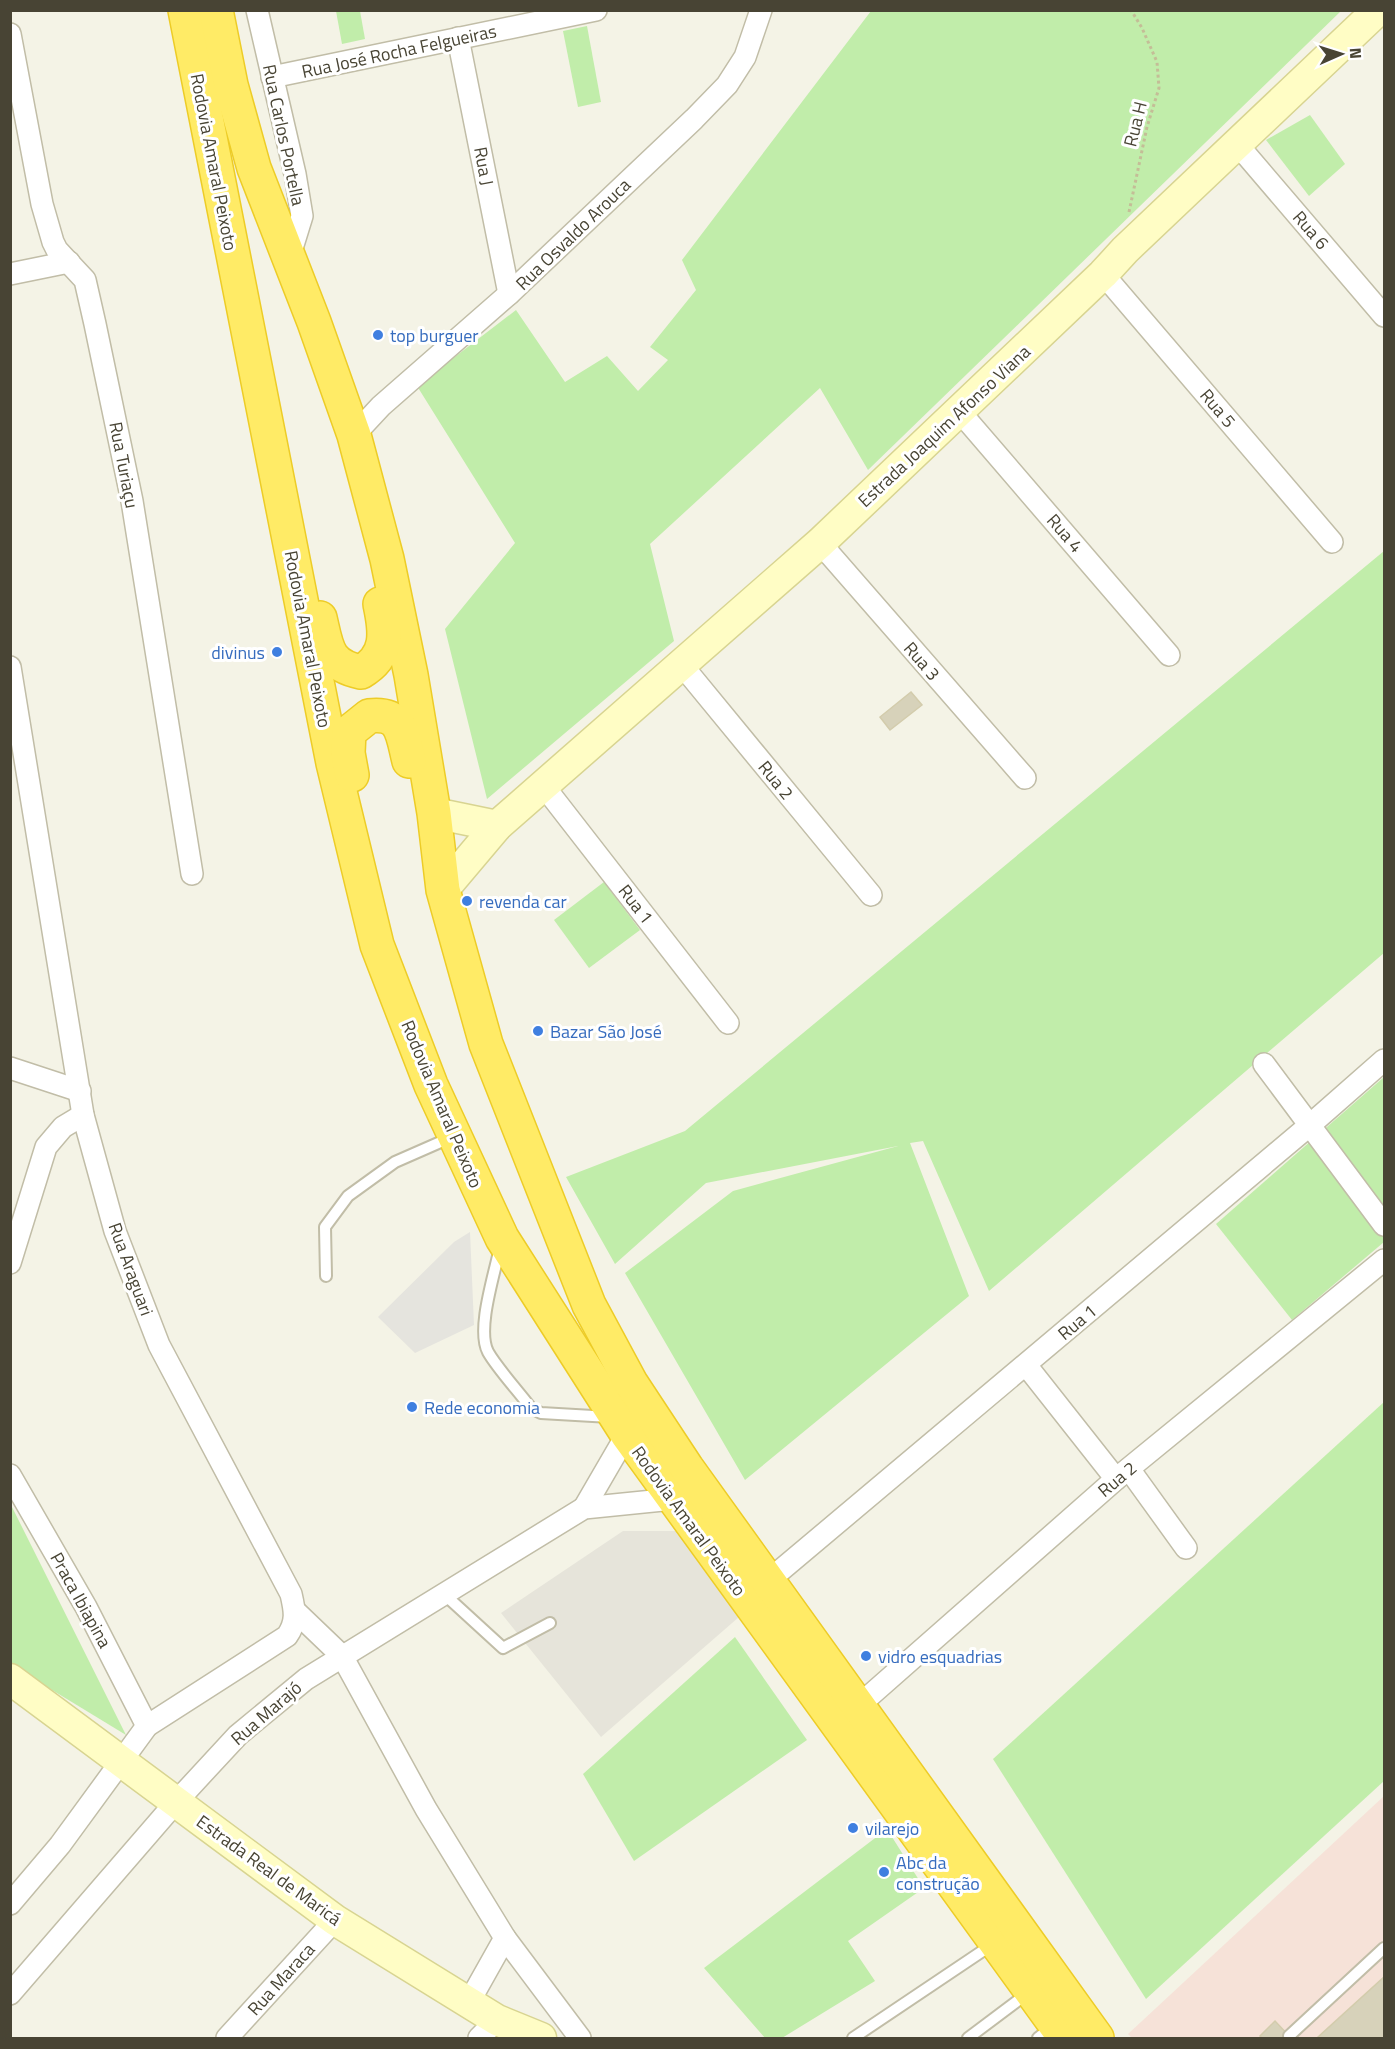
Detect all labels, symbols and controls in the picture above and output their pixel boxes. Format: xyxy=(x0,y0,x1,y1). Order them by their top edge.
street label: Rua José Rocha Felgueiras xyxy=(299,17,499,85)
north arrow xyxy=(1311,24,1371,84)
text: N xyxy=(1344,47,1368,59)
street label: Rua Carlos Portella xyxy=(256,62,312,208)
street label: Rodovia Amaral Peixoto xyxy=(184,71,244,253)
street label: Rua H xyxy=(1116,99,1154,149)
street label: Rua J xyxy=(467,144,501,188)
street label: Rua Osvaldo Arouca xyxy=(509,172,637,296)
street label: Rua 6 xyxy=(1286,205,1336,255)
place label: top burguer xyxy=(390,322,479,349)
marker: top burguer xyxy=(371,328,385,342)
street label: Estrada Joaquim Afonso Viana xyxy=(852,339,1036,513)
street label: Rua 5 xyxy=(1194,383,1242,433)
street label: Rua Turiaçu xyxy=(102,419,146,511)
street label: Rua 4 xyxy=(1040,508,1090,558)
street label: Rodovia Amaral Peixoto xyxy=(278,548,338,730)
street label: Rua 3 xyxy=(897,636,947,686)
place label: divinus xyxy=(211,639,265,666)
marker: divinus xyxy=(270,645,284,659)
street label: Rua 2 xyxy=(752,755,800,805)
street label: Rua 1 xyxy=(612,878,660,930)
place label: revenda car xyxy=(479,888,567,915)
marker: revenda car xyxy=(460,894,474,908)
street label: Rodovia Amaral Peixoto xyxy=(394,1016,490,1192)
place label: Bazar São José xyxy=(550,1018,662,1045)
marker: Bazar São José xyxy=(531,1024,545,1038)
street label: Rua Araguari xyxy=(102,1219,160,1319)
street label: Rua 1 xyxy=(1052,1298,1102,1346)
place label: Rede economia xyxy=(424,1394,540,1421)
marker: Rede economia xyxy=(405,1400,419,1414)
street label: Rodovia Amaral Peixoto xyxy=(625,1440,753,1602)
street label: Rua 2 xyxy=(1092,1455,1142,1503)
street label: Praca Ibiapina xyxy=(44,1547,118,1653)
place label: vidro esquadrias xyxy=(878,1643,1002,1670)
marker: vidro esquadrias xyxy=(859,1649,873,1663)
street label: Rua Marajó xyxy=(225,1674,307,1752)
street label: Estrada Real de Maricá xyxy=(191,1808,347,1932)
place label: vilarejo xyxy=(865,1815,919,1842)
marker: vilarejo xyxy=(846,1821,860,1835)
place label: Abc da construção xyxy=(896,1849,980,1897)
marker: Abc da construção xyxy=(877,1865,891,1879)
street label: Rua Maraca xyxy=(241,1937,321,2021)

